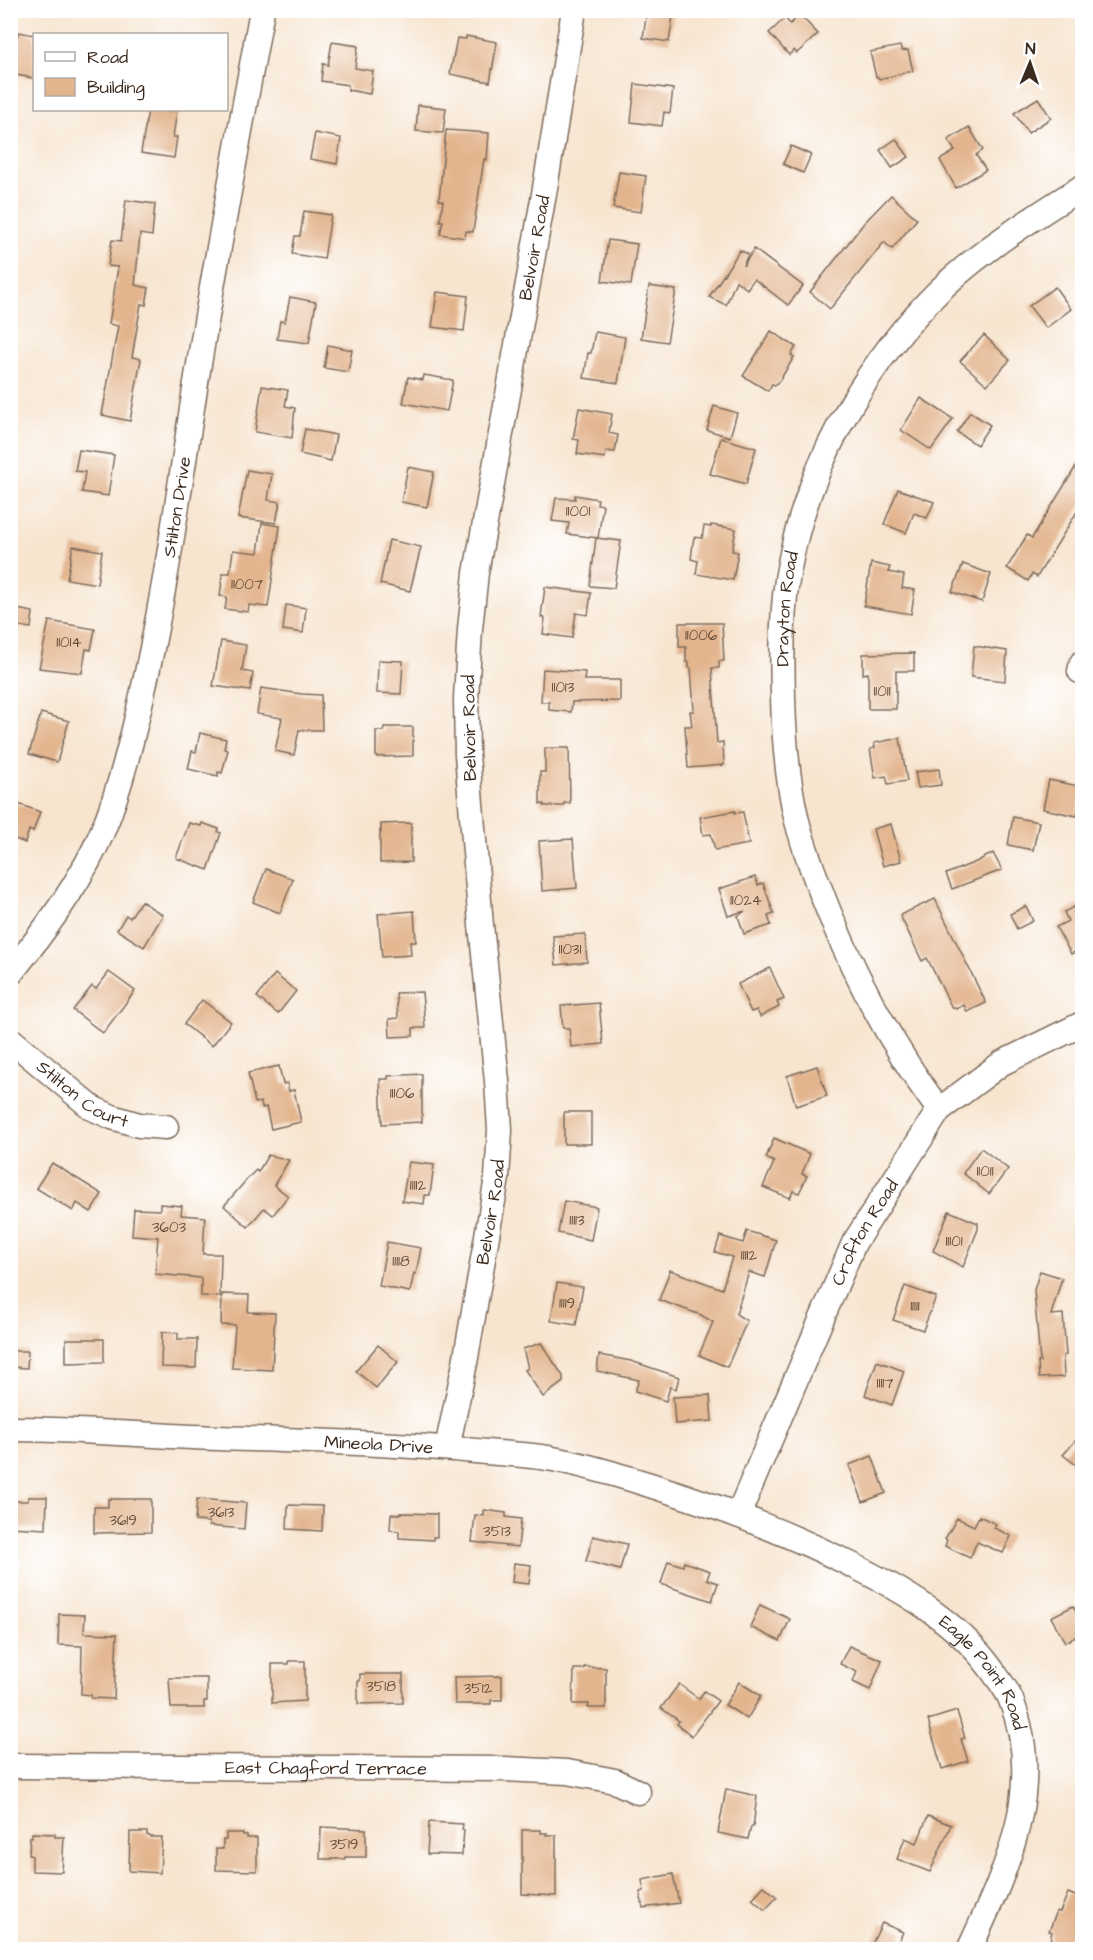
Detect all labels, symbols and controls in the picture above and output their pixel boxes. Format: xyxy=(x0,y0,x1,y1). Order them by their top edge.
legend xyxy=(33,33,228,111)
north arrow xyxy=(1000,33,1060,93)
text: N xyxy=(1025,38,1036,60)
text: Road xyxy=(87,45,128,70)
text: Building xyxy=(87,75,145,101)
street label: Belvoir Road xyxy=(513,194,557,302)
street label: Stilton Drive xyxy=(157,455,197,559)
house number: 11001 xyxy=(566,501,590,522)
street label: Drayton Road xyxy=(770,549,805,667)
house number: 11007 xyxy=(231,574,263,595)
house number: 11006 xyxy=(685,625,718,646)
house number: 11014 xyxy=(56,632,82,653)
street label: Belvoir Road xyxy=(456,675,483,781)
house number: 11013 xyxy=(552,677,575,698)
house number: 11011 xyxy=(873,681,891,702)
house number: 11024 xyxy=(730,890,762,911)
house number: 11031 xyxy=(559,939,582,960)
street label: Stilton Court xyxy=(31,1055,132,1134)
house number: 11106 xyxy=(390,1083,415,1104)
street label: Belvoir Road xyxy=(470,1159,511,1267)
house number: 11011 xyxy=(976,1161,994,1182)
house number: 11112 xyxy=(410,1175,427,1196)
street label: Crofton Road xyxy=(825,1175,905,1289)
house number: 11113 xyxy=(569,1210,585,1231)
house number: 3603 xyxy=(152,1217,186,1238)
house number: 11101 xyxy=(945,1231,963,1252)
house number: 11112 xyxy=(741,1245,758,1266)
house number: 11118 xyxy=(392,1251,410,1272)
house number: 11119 xyxy=(559,1293,575,1314)
house number: 11111 xyxy=(910,1296,920,1317)
house number: 11117 xyxy=(877,1373,893,1394)
street label: Mineola Drive xyxy=(324,1430,434,1460)
house number: 3613 xyxy=(208,1502,235,1523)
house number: 3619 xyxy=(109,1510,137,1531)
house number: 3513 xyxy=(483,1521,511,1542)
street label: Eagle Point Road xyxy=(934,1610,1032,1733)
house number: 3518 xyxy=(366,1676,396,1697)
house number: 3512 xyxy=(464,1678,493,1699)
street label: East Chagford Terrace xyxy=(225,1755,427,1782)
house number: 3519 xyxy=(330,1834,358,1855)

